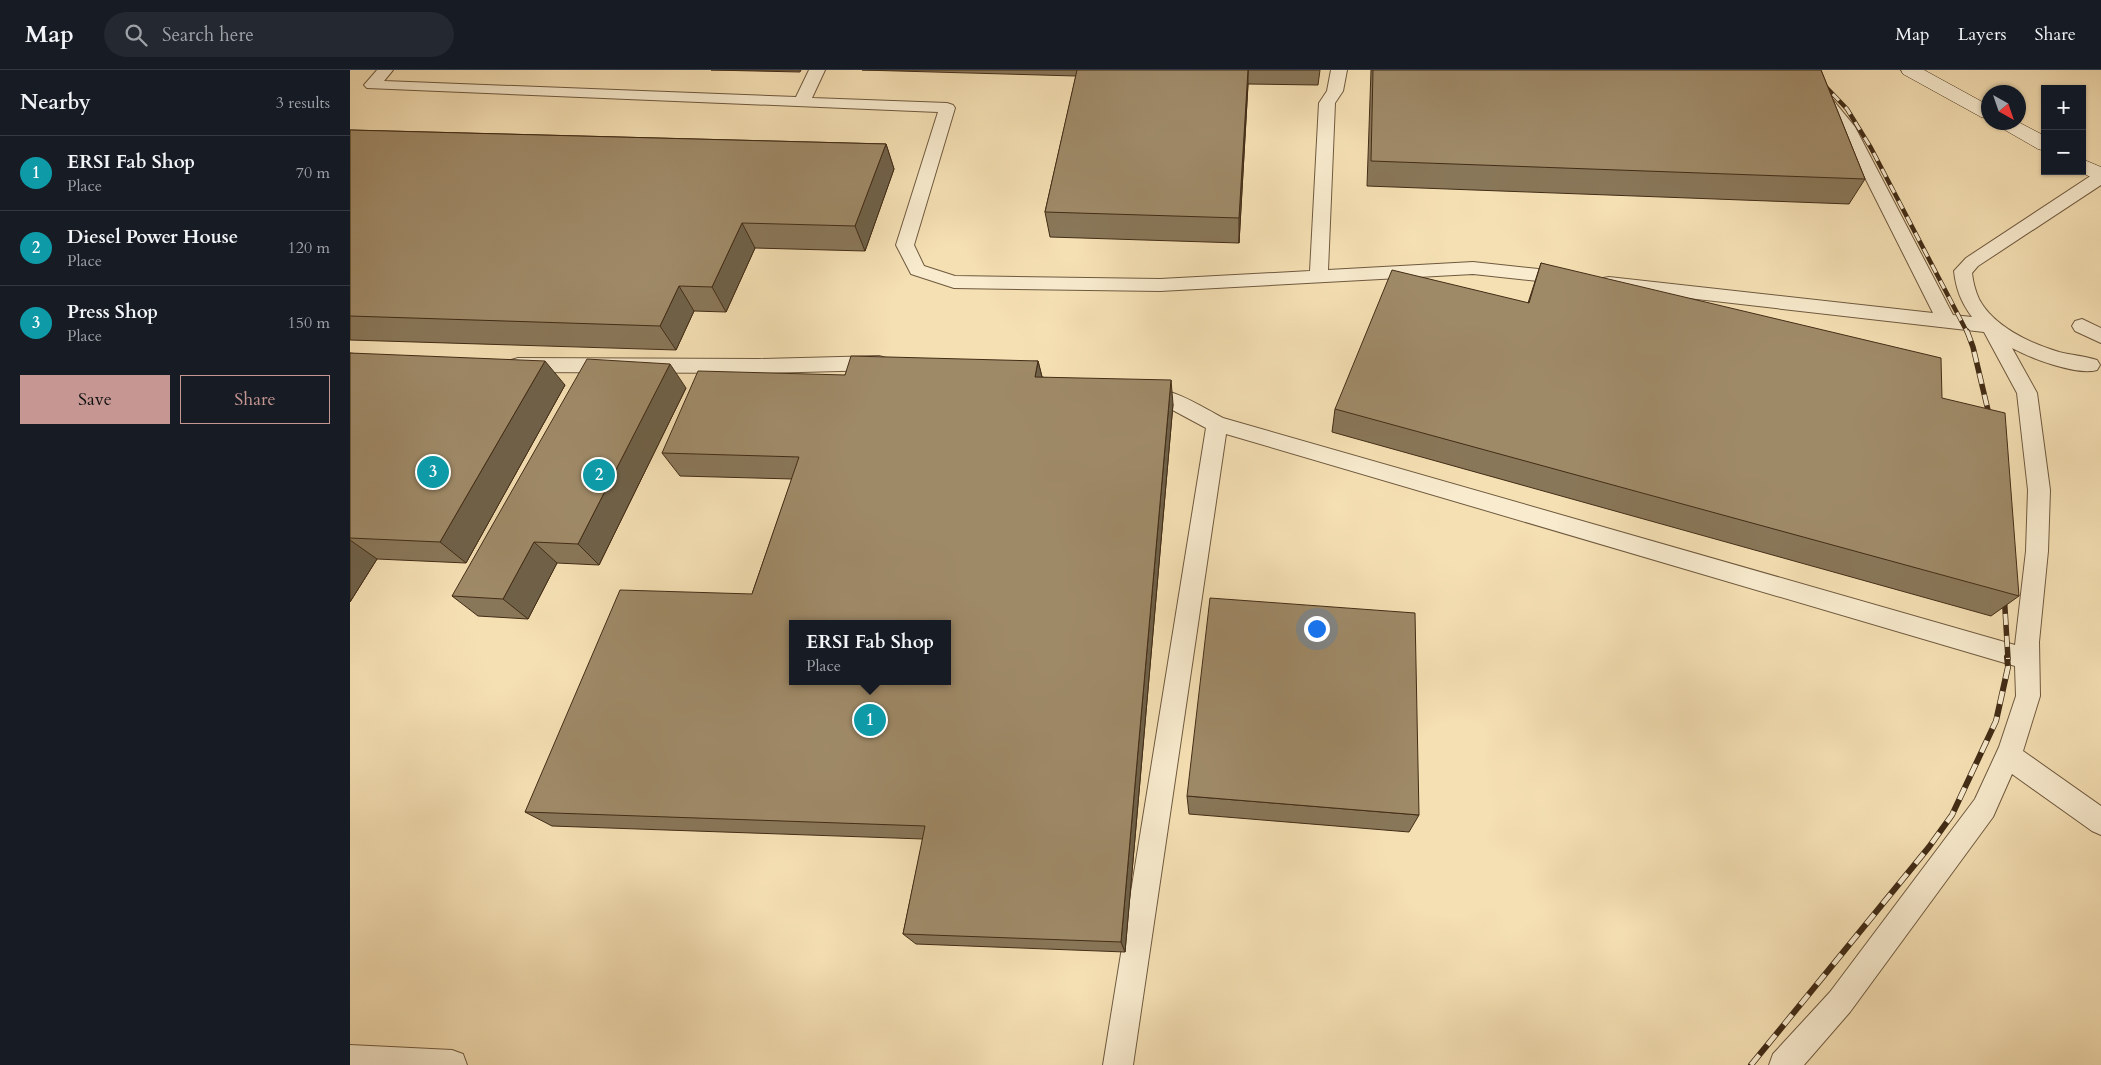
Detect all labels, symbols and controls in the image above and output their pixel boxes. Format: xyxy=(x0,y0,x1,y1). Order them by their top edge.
search box xyxy=(104,12,454,57)
text: Map xyxy=(25,18,74,51)
icon: search xyxy=(122,21,150,49)
text: Search here xyxy=(162,22,254,48)
text: Map xyxy=(1895,22,1930,47)
text: Layers xyxy=(1958,22,2007,47)
text: Share xyxy=(2035,22,2076,47)
north arrow xyxy=(1981,85,2026,130)
map controls xyxy=(2041,85,2086,175)
button: + xyxy=(2041,85,2086,130)
text: Nearby xyxy=(20,88,91,117)
text: 3 results xyxy=(276,92,330,114)
button: − xyxy=(2041,130,2086,175)
text: ERSI Fab Shop xyxy=(67,149,195,175)
text: 1 xyxy=(32,162,40,184)
text: 70 m xyxy=(296,162,330,184)
text: Place xyxy=(67,175,102,197)
text: Diesel Power House xyxy=(67,224,238,250)
text: 2 xyxy=(32,237,40,259)
text: 120 m xyxy=(288,237,330,259)
text: Place xyxy=(67,250,102,272)
text: Press Shop xyxy=(67,299,158,325)
text: 3 xyxy=(32,312,40,334)
text: 150 m xyxy=(288,312,330,334)
text: Place xyxy=(67,325,102,347)
button: Save xyxy=(20,375,170,424)
button: Share xyxy=(180,375,330,424)
pin: 3 xyxy=(417,453,449,491)
pin: 2 xyxy=(583,456,615,494)
your location xyxy=(1304,616,1330,642)
popup xyxy=(789,620,951,685)
text: ERSI Fab Shop xyxy=(806,629,934,655)
text: Place xyxy=(806,655,841,677)
pin: 1 xyxy=(854,701,886,739)

